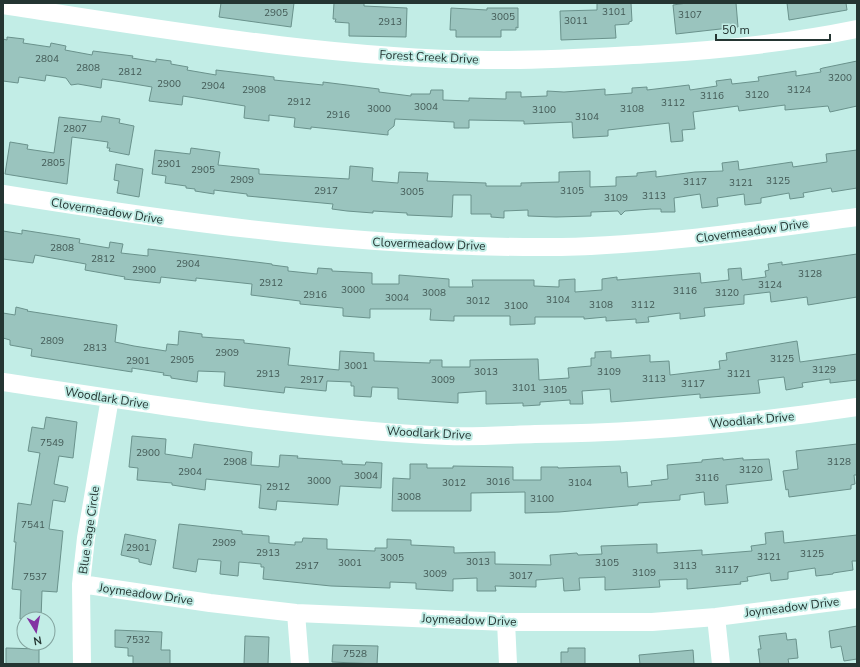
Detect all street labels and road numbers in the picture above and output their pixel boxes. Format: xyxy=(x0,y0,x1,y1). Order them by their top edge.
street label: Forest Creek Drive xyxy=(379,46,479,68)
street label: Clovermeadow Drive xyxy=(50,194,164,228)
street label: Clovermeadow Drive xyxy=(695,215,809,247)
street label: Clovermeadow Drive xyxy=(372,234,486,254)
street label: Woodlark Drive xyxy=(64,383,150,413)
street label: Woodlark Drive xyxy=(709,408,795,432)
street label: Woodlark Drive xyxy=(386,423,472,443)
street label: Blue Sage Circle xyxy=(75,485,103,575)
street label: Joymeadow Drive xyxy=(97,579,194,609)
street label: Joymeadow Drive xyxy=(743,593,840,621)
street label: Joymeadow Drive xyxy=(420,610,517,630)

